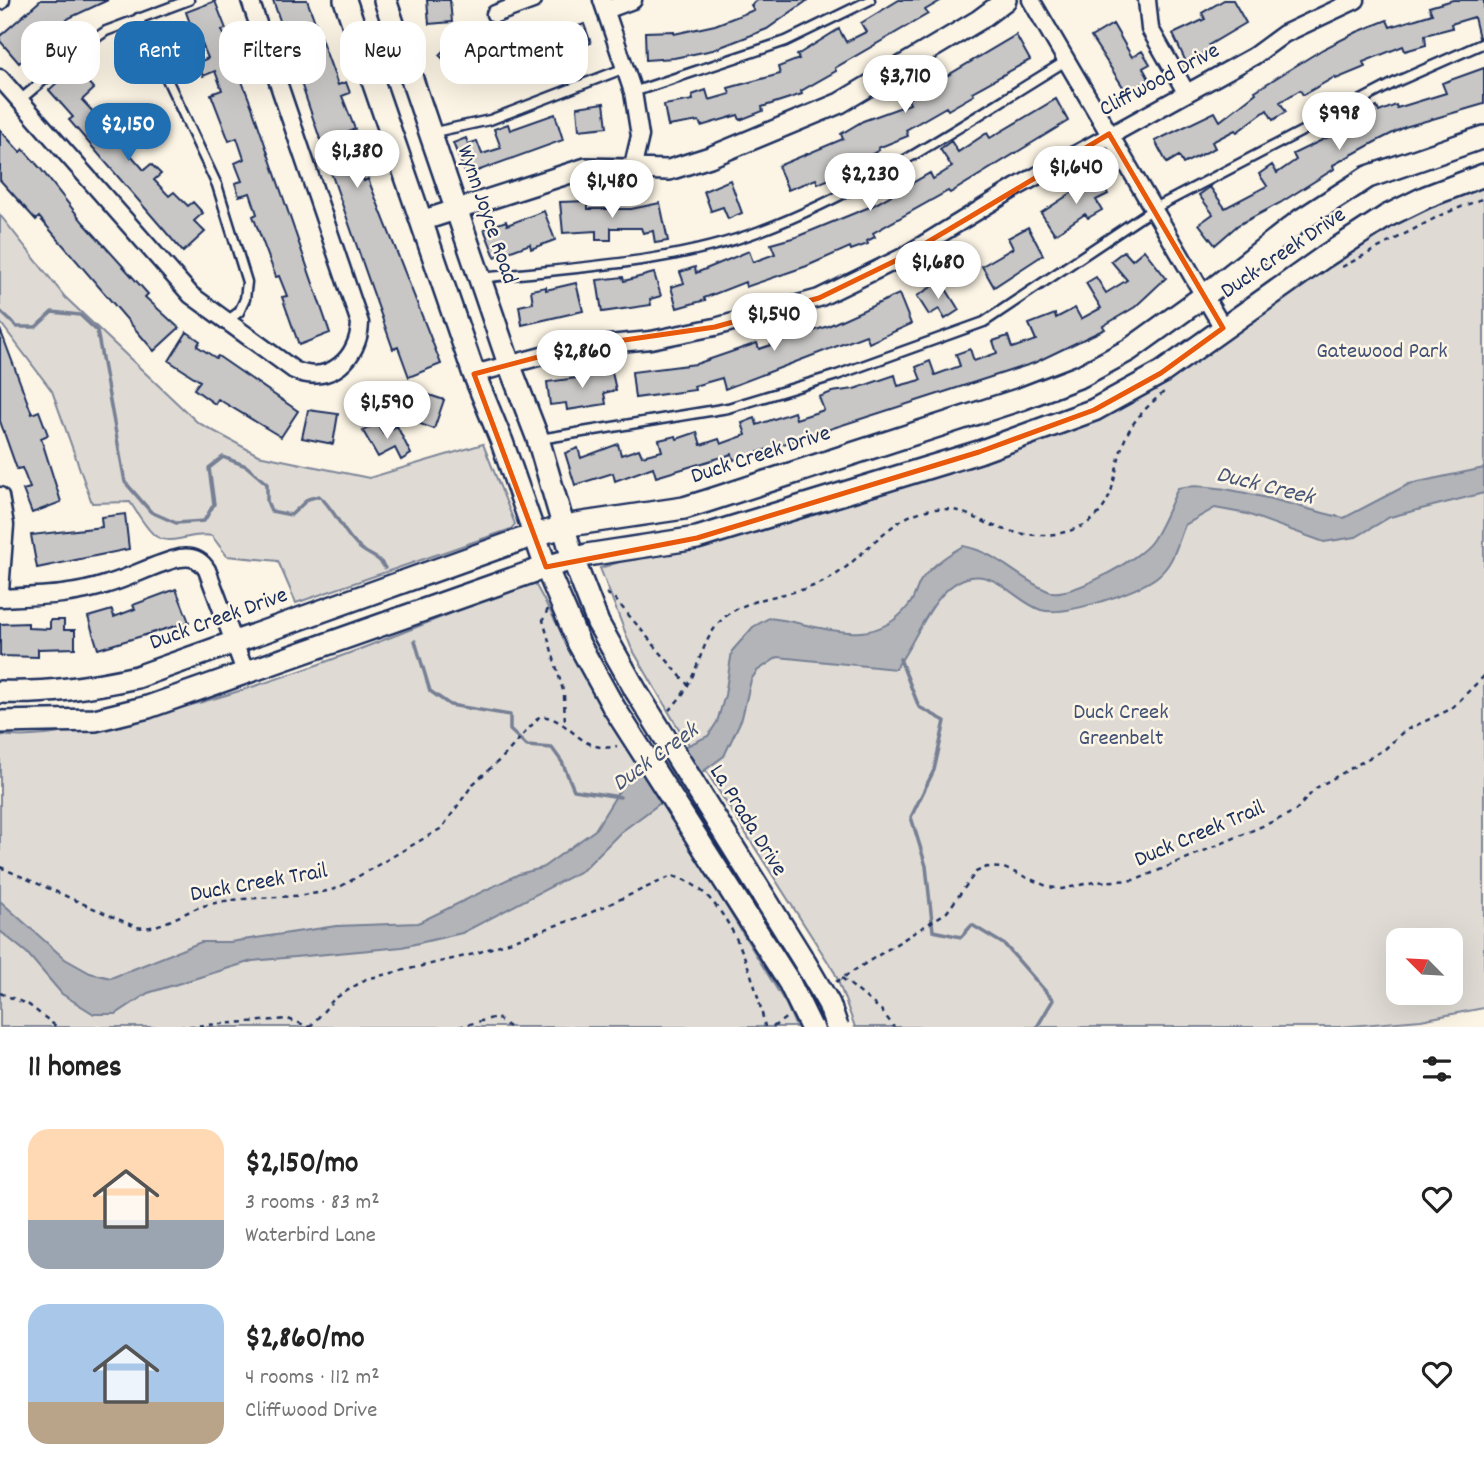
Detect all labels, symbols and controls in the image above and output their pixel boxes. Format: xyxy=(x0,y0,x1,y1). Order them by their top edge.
chip: Buy xyxy=(21,21,100,84)
chip: Rent xyxy=(114,21,205,84)
chip: Filters xyxy=(219,21,326,84)
chip: New xyxy=(340,21,426,84)
chip: Apartment xyxy=(440,21,588,84)
street label: Cliffwood Drive xyxy=(1094,35,1226,127)
pin: $3,710 xyxy=(848,55,962,115)
text: $3,710 xyxy=(879,61,931,94)
pin: $998 xyxy=(1298,92,1380,152)
text: $998 xyxy=(1318,98,1360,131)
pin: $2,150 xyxy=(71,104,185,163)
text: $2,150 xyxy=(101,109,155,142)
pin: $1,380 xyxy=(300,130,414,190)
text: $1,380 xyxy=(330,136,384,169)
street label: Wynn Joyce Road xyxy=(447,141,525,289)
pin: $1,640 xyxy=(1019,146,1133,206)
text: $1,640 xyxy=(1049,152,1103,185)
pin: $2,230 xyxy=(813,154,927,213)
text: $2,230 xyxy=(841,159,899,192)
pin: $1,480 xyxy=(555,160,669,220)
text: $1,480 xyxy=(586,166,638,199)
street label: Duck Creek Drive xyxy=(1215,200,1353,308)
pin: $1,680 xyxy=(881,242,995,301)
text: $1,680 xyxy=(911,247,965,280)
pin: $1,540 xyxy=(717,294,831,353)
text: $1,540 xyxy=(747,299,801,332)
pin: $2,860 xyxy=(525,330,639,390)
text: $2,860 xyxy=(552,336,612,369)
park label: Gatewood Park xyxy=(1316,336,1448,369)
pin: $1,590 xyxy=(330,382,444,441)
text: $1,590 xyxy=(360,387,414,420)
street label: Duck Creek Drive xyxy=(687,418,835,494)
water label: Duck Creek xyxy=(1213,458,1319,516)
street label: Duck Creek Drive xyxy=(145,580,293,660)
park label: Duck Creek Greenbelt xyxy=(1073,697,1169,756)
water label: Duck Creek xyxy=(606,714,708,801)
street label: La Prada Drive xyxy=(700,759,794,883)
street label: Duck Creek Trail xyxy=(1130,792,1271,877)
street label: Duck Creek Trail xyxy=(188,856,331,912)
north arrow xyxy=(1386,928,1463,1004)
map controls xyxy=(1386,928,1463,1005)
text: 11 homes xyxy=(28,1048,122,1091)
icon: filters xyxy=(1418,1050,1456,1088)
text: $2,150/mo xyxy=(245,1144,358,1187)
icon: home xyxy=(84,1157,168,1241)
icon: heart xyxy=(1418,1180,1456,1218)
text: 3 rooms · 83 m² xyxy=(245,1187,380,1220)
text: Waterbird Lane xyxy=(245,1220,376,1253)
text: $2,860/mo xyxy=(245,1319,365,1362)
icon: home xyxy=(84,1332,168,1416)
icon: heart xyxy=(1418,1355,1456,1393)
text: 4 rooms · 112 m² xyxy=(245,1362,380,1395)
text: Cliffwood Drive xyxy=(245,1395,377,1428)

